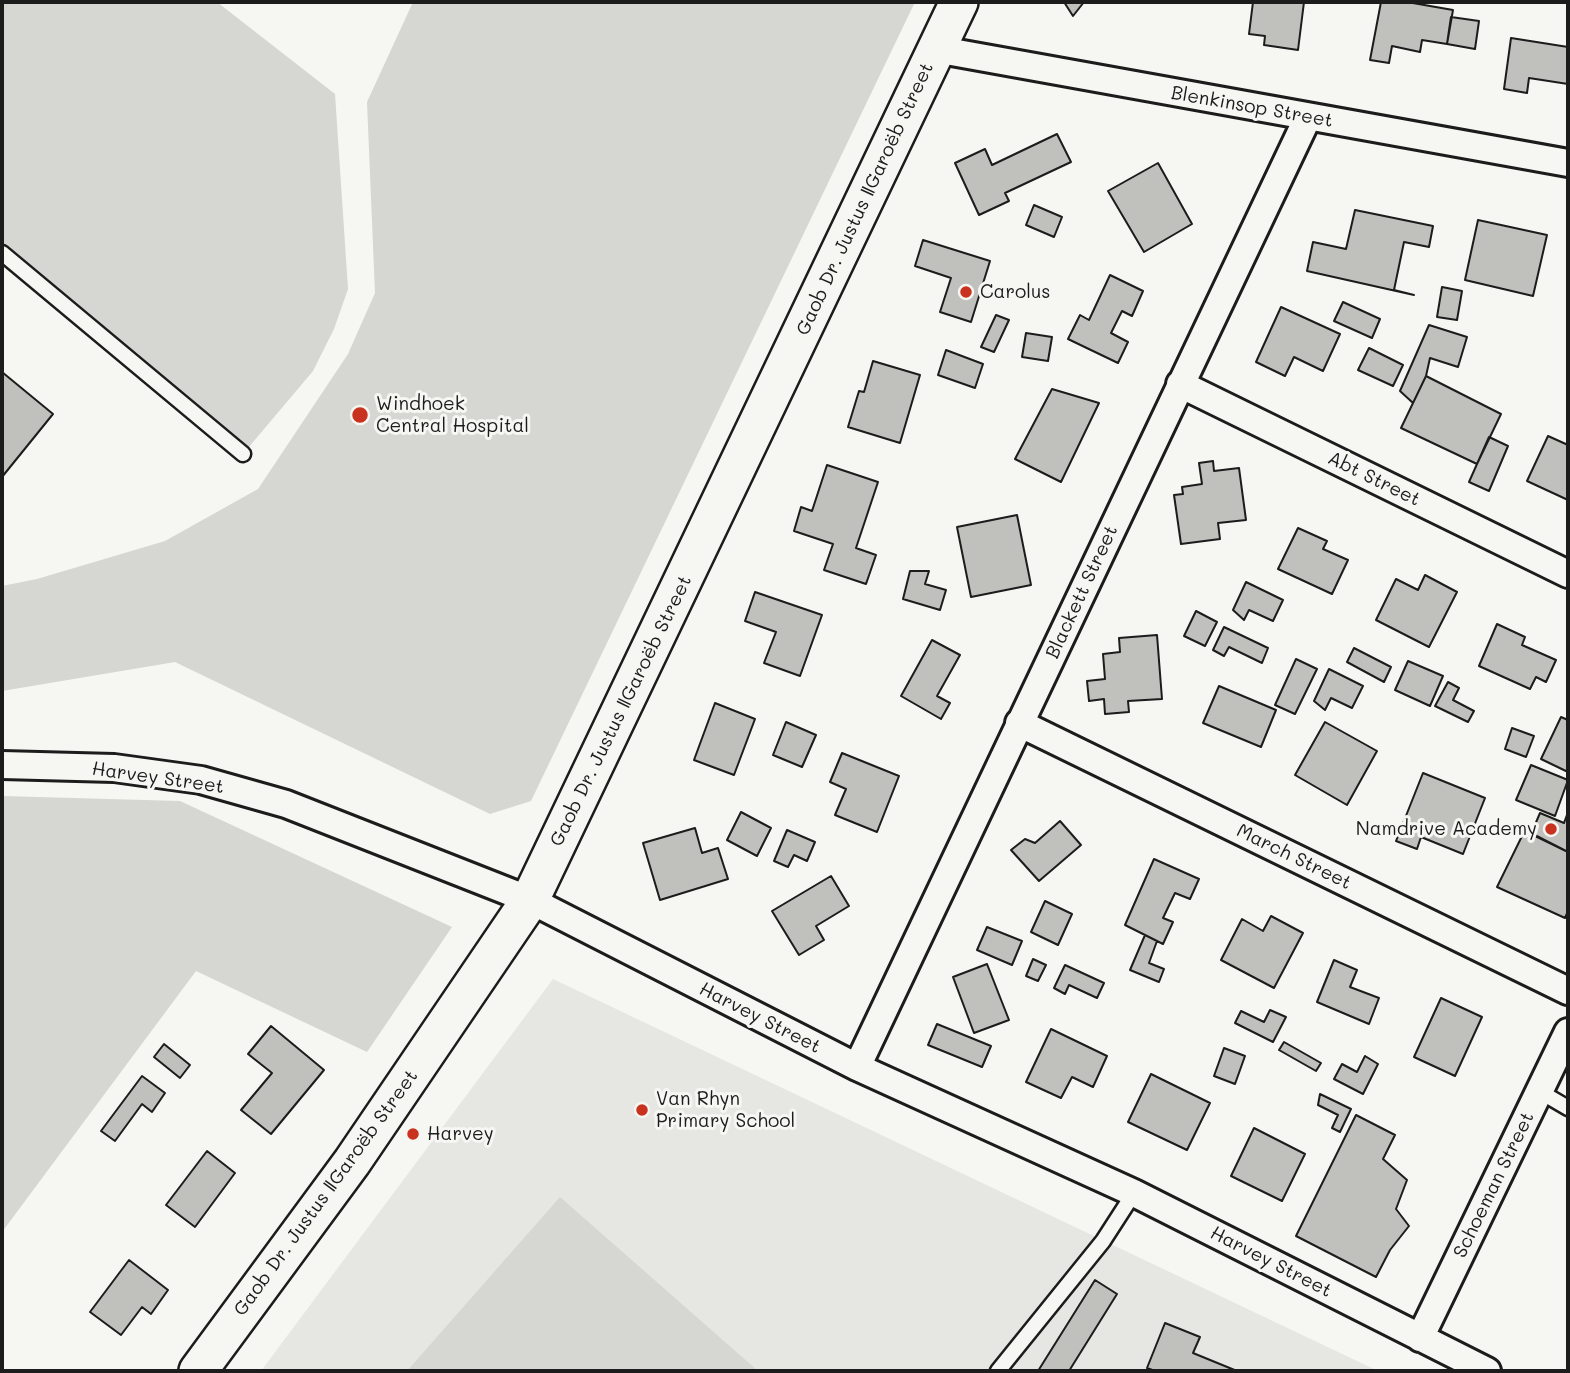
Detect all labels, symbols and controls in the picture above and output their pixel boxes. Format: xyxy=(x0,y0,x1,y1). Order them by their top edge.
street label: Gaob Dr. Justus ǁGaroëb Street xyxy=(792,59,938,339)
street label: Blenkinsop Street xyxy=(1169,82,1335,132)
place label: Carolus xyxy=(980,281,1051,303)
marker: Carolus xyxy=(958,284,974,300)
place label: Windhoek Central Hospital xyxy=(376,393,529,437)
marker: Windhoek Central Hospital xyxy=(350,405,370,425)
street label: Abt Street xyxy=(1324,447,1424,511)
street label: Blackett Street xyxy=(1041,522,1123,662)
street label: Gaob Dr. Justus ǁGaroëb Street xyxy=(545,572,697,850)
street label: Harvey Street xyxy=(90,757,226,799)
place label: Namdrive Academy xyxy=(1356,818,1537,840)
street label: March Street xyxy=(1233,819,1355,895)
marker: Namdrive Academy xyxy=(1543,821,1559,837)
street label: Harvey Street xyxy=(695,978,825,1058)
street label: Gaob Dr. Justus ǁGaroëb Street xyxy=(229,1065,423,1321)
place label: Van Rhyn Primary School xyxy=(656,1088,795,1132)
marker: Van Rhyn Primary School xyxy=(634,1102,650,1118)
street label: Schoeman Street xyxy=(1449,1108,1539,1262)
place label: Harvey xyxy=(427,1123,494,1145)
marker: Harvey xyxy=(405,1126,421,1142)
street label: Harvey Street xyxy=(1206,1222,1336,1302)

